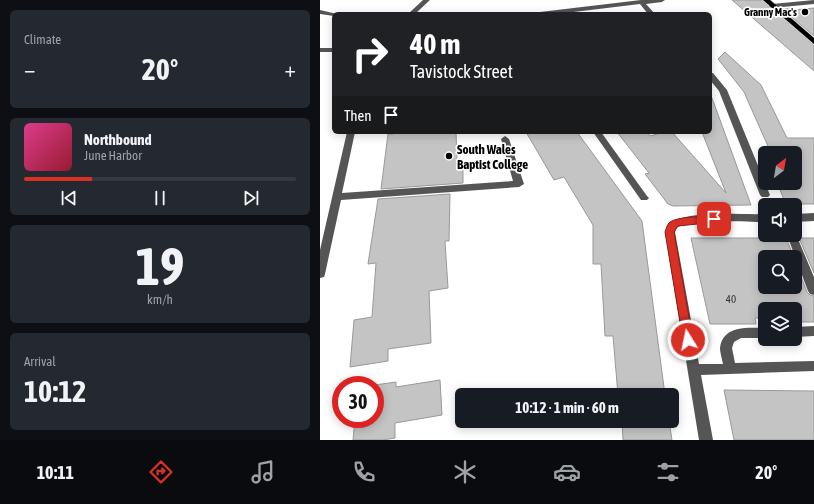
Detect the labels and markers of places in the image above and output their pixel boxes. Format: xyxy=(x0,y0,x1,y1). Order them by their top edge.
place label: Granny Mac's xyxy=(744,6,797,18)
marker: Granny Mac's xyxy=(800,7,810,17)
place label: South Wales Baptist College xyxy=(457,142,528,172)
marker: South Wales Baptist College xyxy=(444,151,454,161)
pin xyxy=(697,202,731,236)

